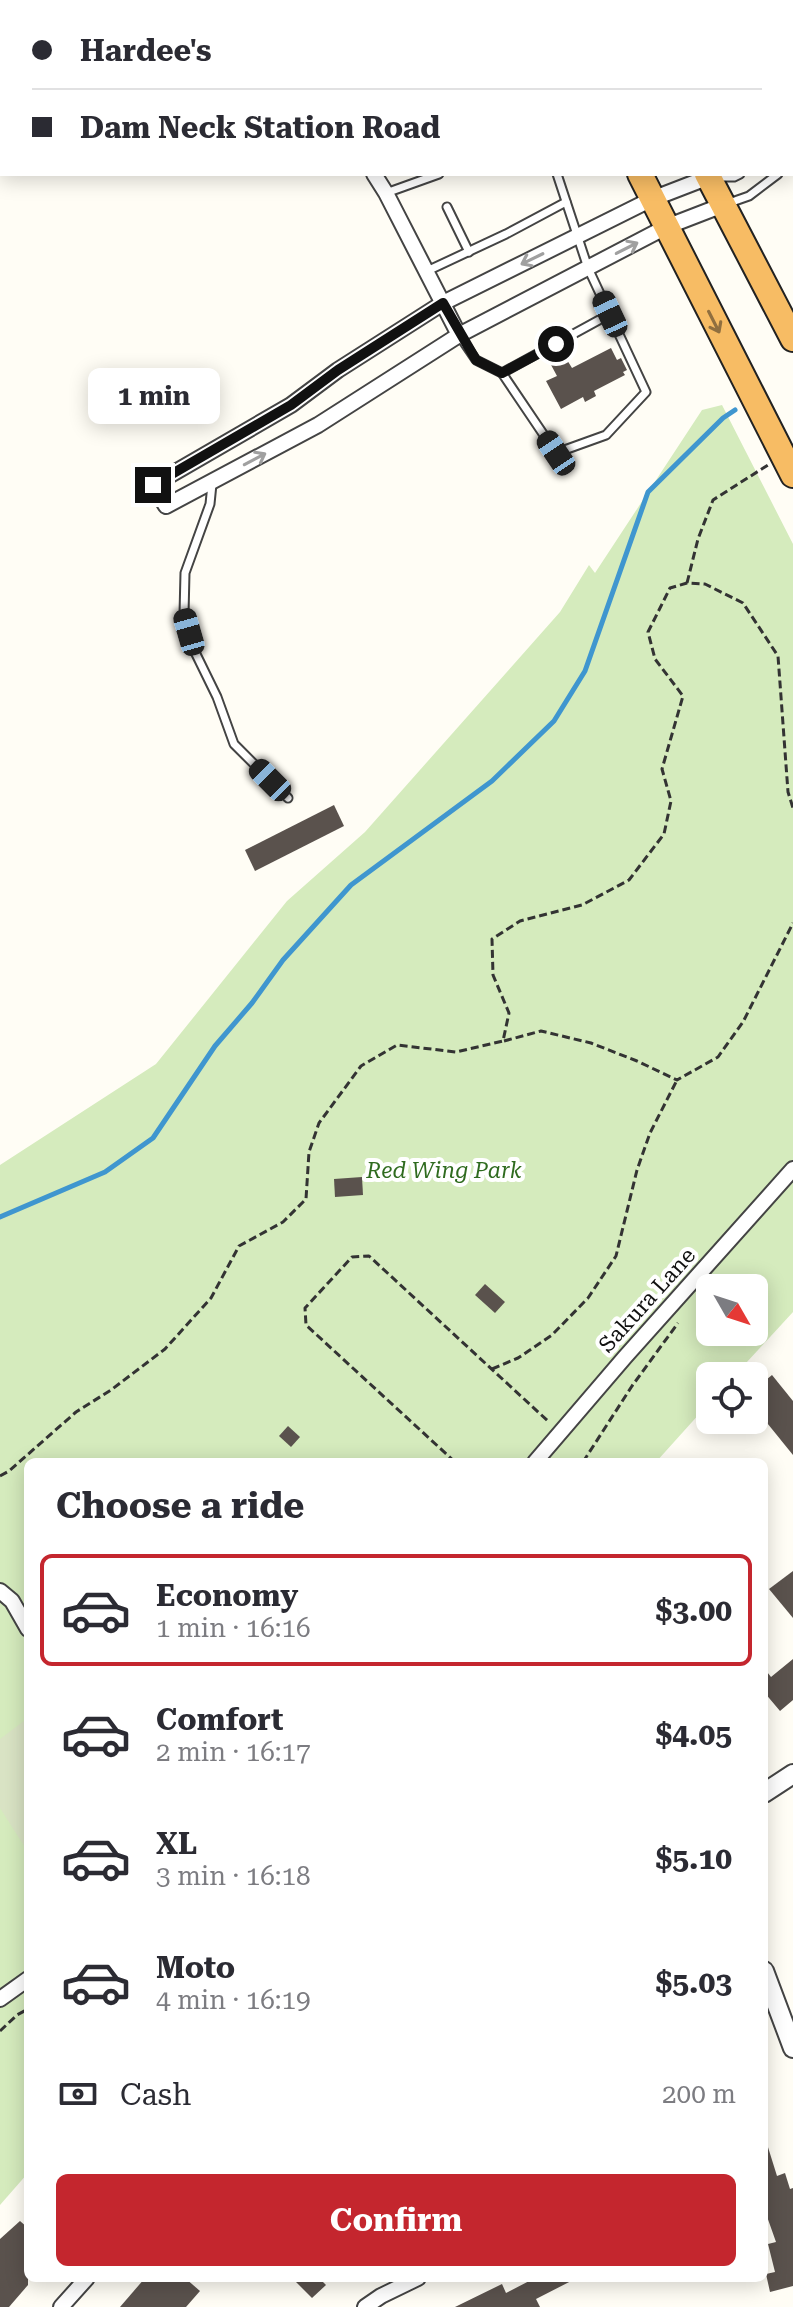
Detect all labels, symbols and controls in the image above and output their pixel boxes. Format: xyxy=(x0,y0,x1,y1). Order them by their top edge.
text: Hardee's xyxy=(80,33,211,68)
text: Dam Neck Station Road xyxy=(80,110,440,145)
one-way arrow xyxy=(615,239,639,255)
one-way arrow xyxy=(520,252,544,267)
car xyxy=(589,287,631,341)
one-way arrow xyxy=(707,309,723,333)
route start xyxy=(538,326,574,362)
callout: 1 min xyxy=(87,369,219,425)
text: 1 min xyxy=(118,381,190,411)
car xyxy=(533,426,579,480)
one-way arrow xyxy=(243,450,267,466)
route end xyxy=(135,467,171,503)
car xyxy=(171,606,207,658)
car xyxy=(245,755,295,805)
park label: Red Wing Park xyxy=(365,1158,522,1183)
street label: Sakura Lane xyxy=(594,1243,700,1357)
north arrow xyxy=(696,1274,768,1346)
map controls xyxy=(696,1274,768,1434)
button: locate xyxy=(696,1362,768,1434)
text: Choose a ride xyxy=(56,1485,304,1527)
icon: car xyxy=(60,1574,132,1646)
text: Economy xyxy=(156,1578,298,1613)
text: $3.00 xyxy=(655,1593,732,1628)
text: 1 min · 16:16 xyxy=(156,1613,311,1643)
icon: car xyxy=(60,1698,132,1770)
text: Comfort xyxy=(156,1702,283,1737)
text: $4.05 xyxy=(655,1717,732,1752)
text: 2 min · 16:17 xyxy=(156,1737,311,1767)
icon: car xyxy=(60,1822,132,1894)
text: XL xyxy=(156,1826,197,1861)
text: $5.10 xyxy=(655,1841,732,1876)
text: 3 min · 16:18 xyxy=(156,1861,311,1891)
icon: car xyxy=(60,1946,132,2018)
text: Moto xyxy=(156,1950,235,1985)
text: $5.03 xyxy=(655,1965,732,2000)
text: 4 min · 16:19 xyxy=(156,1985,311,2015)
icon: cash xyxy=(56,2072,100,2116)
text: Cash xyxy=(120,2077,191,2112)
text: 200 m xyxy=(662,2079,736,2109)
button: Confirm xyxy=(56,2174,736,2266)

